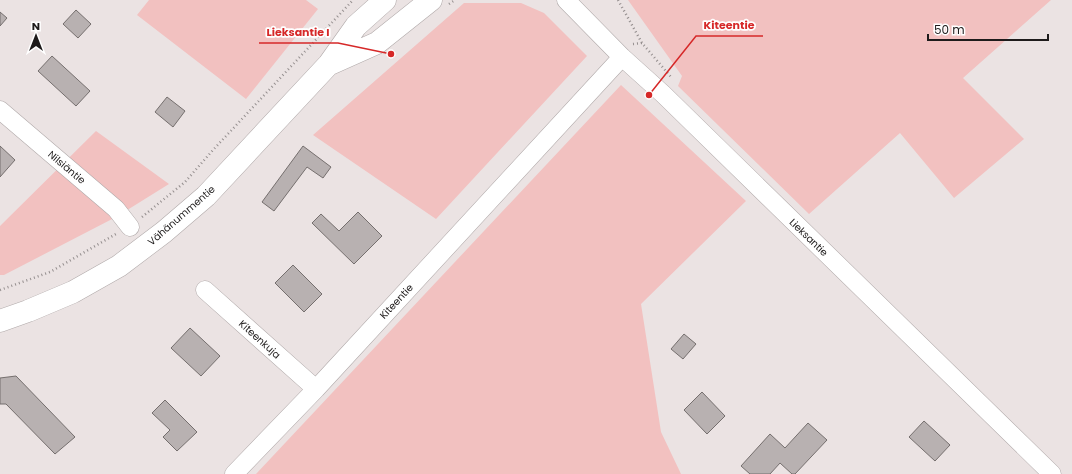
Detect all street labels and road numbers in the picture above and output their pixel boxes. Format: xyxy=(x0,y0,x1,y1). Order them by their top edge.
street label: Nilsiäntie xyxy=(45,147,89,188)
street label: Vähänummentie xyxy=(144,182,218,249)
street label: Lieksantie xyxy=(786,215,831,260)
street label: Kiteentie xyxy=(376,280,417,322)
street label: Kiteenkuja xyxy=(235,317,284,362)

